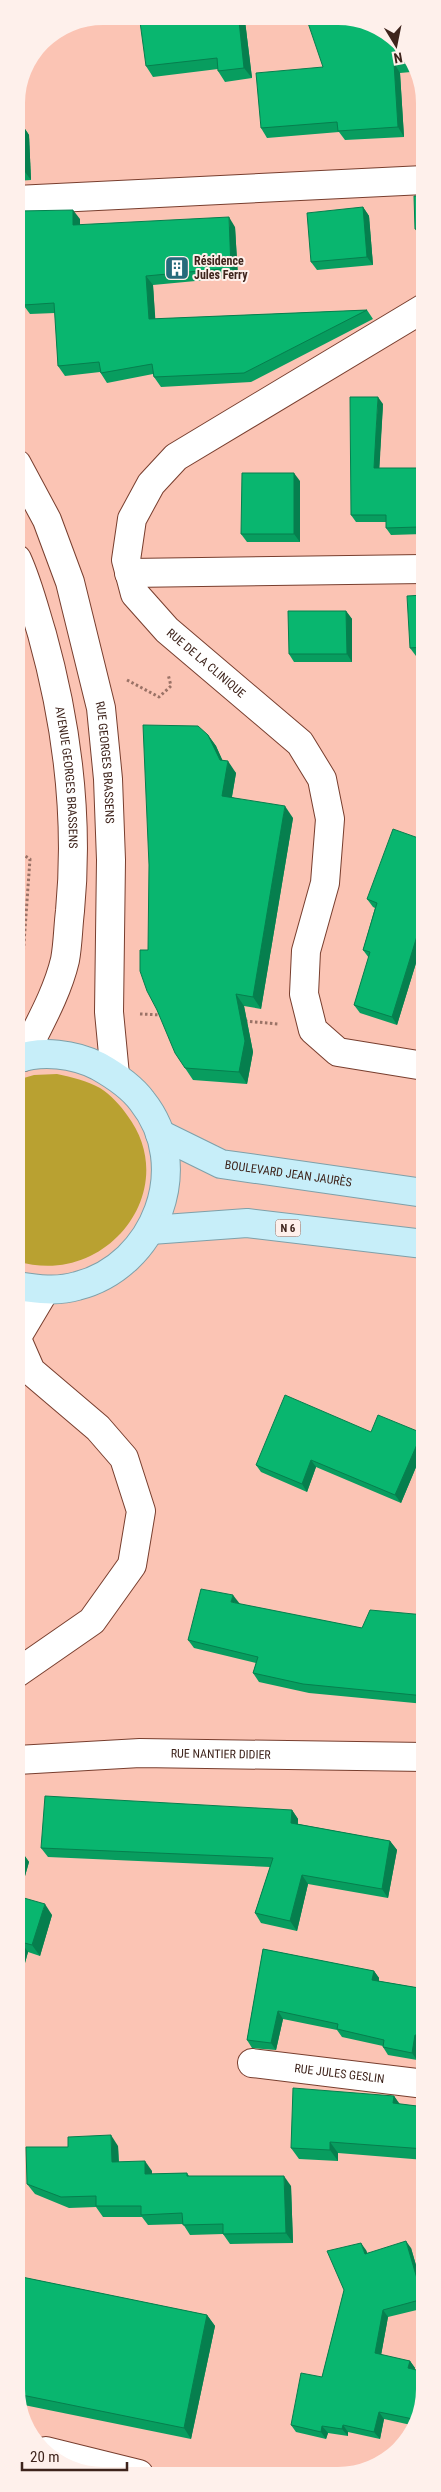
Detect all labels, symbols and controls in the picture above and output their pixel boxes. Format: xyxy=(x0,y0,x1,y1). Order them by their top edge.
north arrow xyxy=(371,20,421,70)
text: N xyxy=(393,49,404,66)
place label: Résidence Jules Ferry xyxy=(194,254,248,282)
building icon: Résidence Jules Ferry xyxy=(164,255,190,281)
street label: RUE DE LA CLINIQUE xyxy=(164,626,248,701)
street label: RUE GEORGES BRASSENS xyxy=(93,700,117,824)
street label: AVENUE GEORGES BRASSENS xyxy=(52,705,80,848)
street label: BOULEVARD JEAN JAURÈS xyxy=(224,1158,353,1190)
road number: N 6 xyxy=(276,1220,300,1236)
street label: RUE NANTIER DIDIER xyxy=(171,1746,272,1762)
street label: RUE JULES GESLIN xyxy=(294,2061,385,2086)
scale bar xyxy=(22,2440,128,2472)
text: 20 m xyxy=(30,2448,60,2466)

